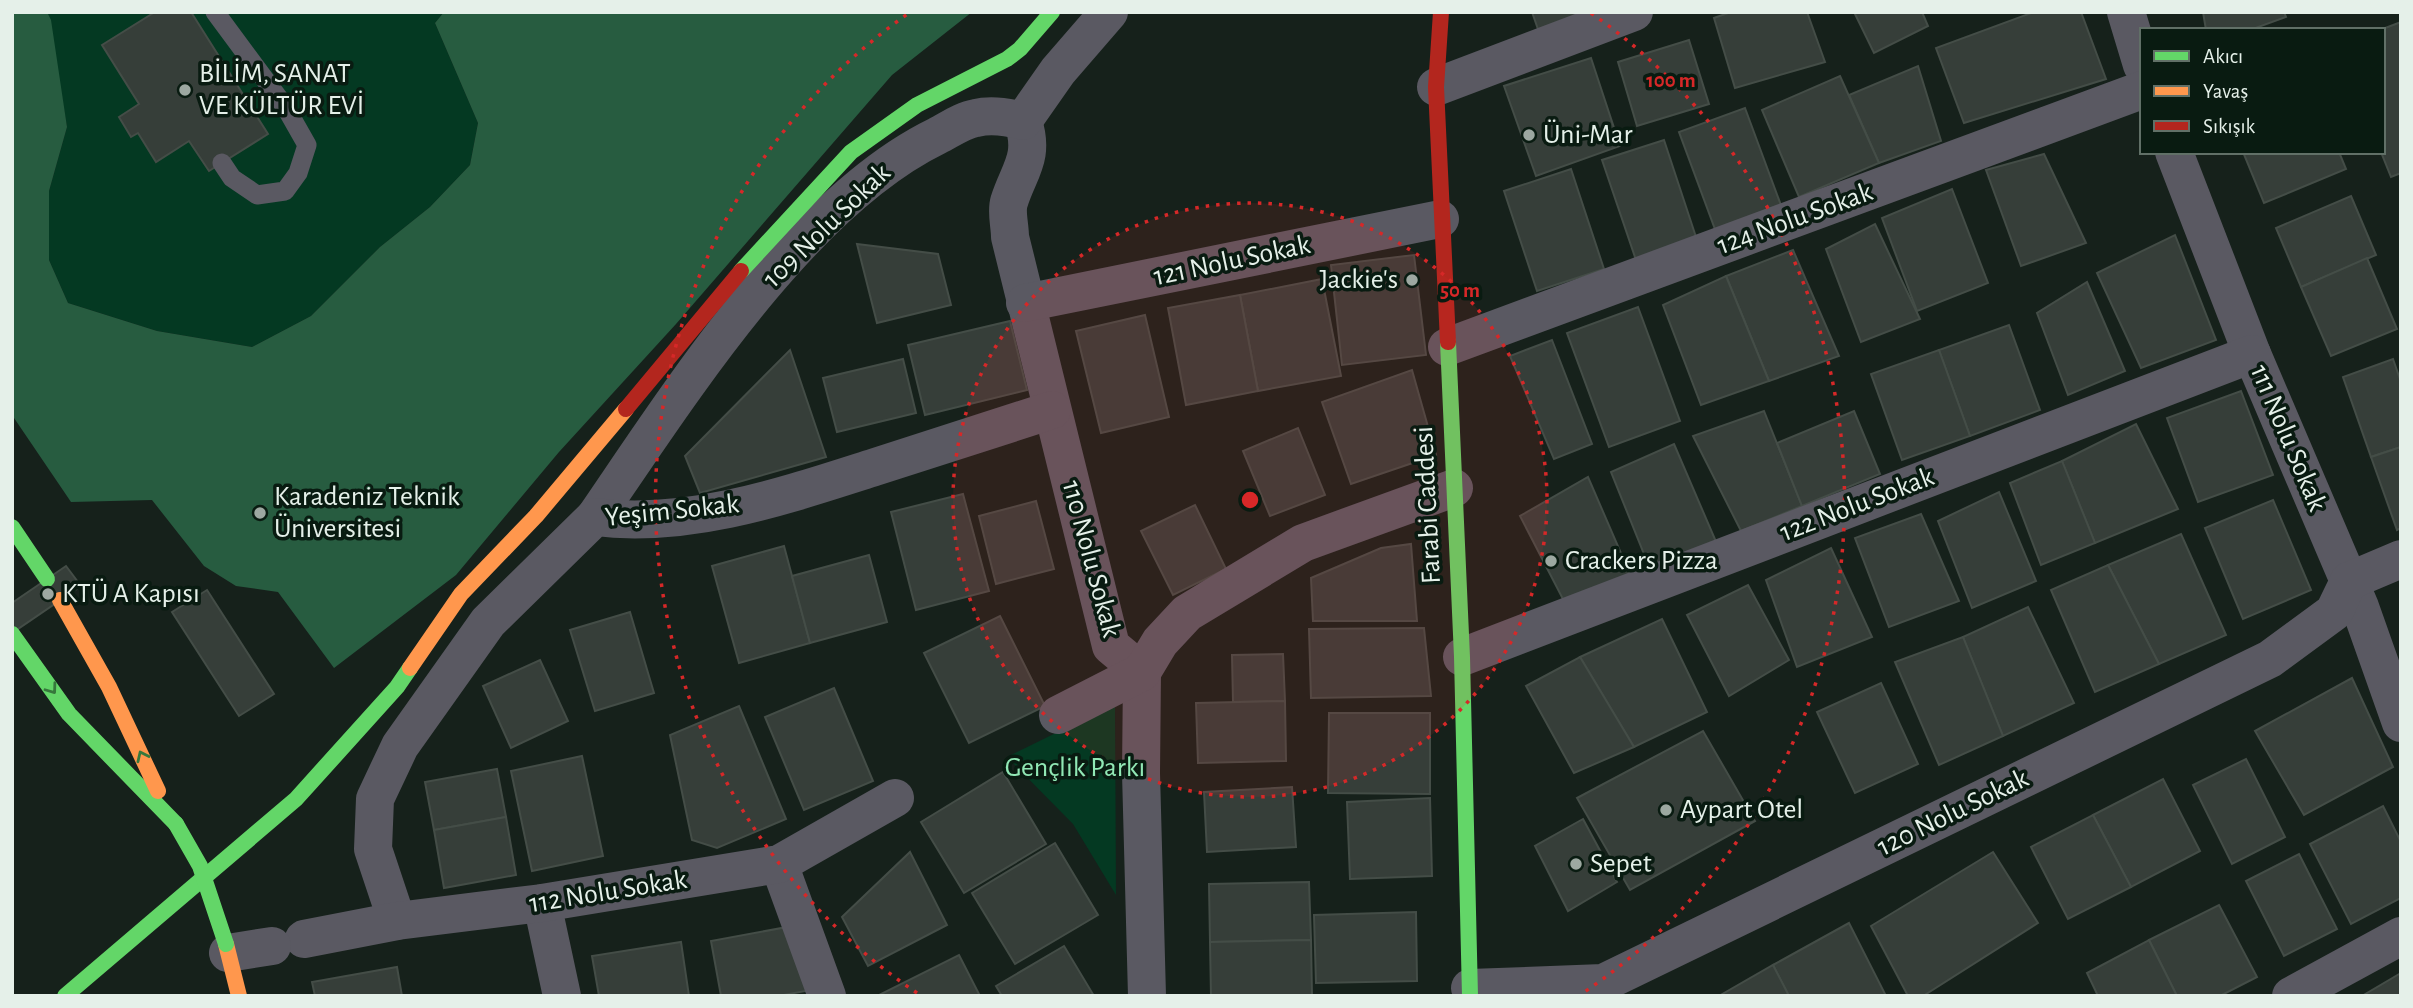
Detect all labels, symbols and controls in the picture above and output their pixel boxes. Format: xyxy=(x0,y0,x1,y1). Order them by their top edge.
legend xyxy=(2140,28,2385,154)
text: Akıcı xyxy=(2203,46,2243,67)
place label: BİLİM, SANAT VE KÜLTÜR EVİ xyxy=(199,58,364,120)
text: 100 m xyxy=(1646,70,1696,91)
text: Yavaş xyxy=(2203,81,2248,102)
marker: BİLİM, SANAT VE KÜLTÜR EVİ xyxy=(177,82,193,98)
text: Sıkışık xyxy=(2203,116,2256,137)
place label: Üni-Mar xyxy=(1543,119,1632,149)
marker: Üni-Mar xyxy=(1521,127,1537,143)
street label: 109 Nolu Sokak xyxy=(758,159,896,293)
street label: 124 Nolu Sokak xyxy=(1714,178,1877,260)
street label: 121 Nolu Sokak xyxy=(1151,231,1313,291)
place label: Jackie's xyxy=(1319,266,1398,294)
marker: Jackie's xyxy=(1404,272,1420,288)
text: 50 m xyxy=(1440,280,1480,301)
street label: 111 Nolu Sokak xyxy=(2245,361,2331,515)
street label: Farabi Caddesi xyxy=(1410,425,1446,585)
street label: 122 Nolu Sokak xyxy=(1776,463,1938,547)
street label: 110 Nolu Sokak xyxy=(1057,478,1125,641)
place label: Karadeniz Teknik Üniversitesi xyxy=(274,483,460,543)
centre of rings xyxy=(1238,488,1262,512)
street label: Yeşim Sokak xyxy=(604,490,741,532)
marker: Karadeniz Teknik Üniversitesi xyxy=(252,505,268,521)
place label: Crackers Pizza xyxy=(1565,547,1718,575)
marker: Crackers Pizza xyxy=(1543,553,1559,569)
place label: KTÜ A Kapısı xyxy=(62,578,200,608)
marker: KTÜ A Kapısı xyxy=(40,586,56,602)
one-way arrow xyxy=(44,681,56,694)
one-way arrow xyxy=(136,751,150,763)
park label: Gençlik Parkı xyxy=(1005,754,1145,782)
street label: 120 Nolu Sokak xyxy=(1873,764,2033,862)
place label: Aypart Otel xyxy=(1680,796,1803,824)
marker: Aypart Otel xyxy=(1658,802,1674,818)
place label: Sepet xyxy=(1590,850,1652,878)
marker: Sepet xyxy=(1568,856,1584,872)
street label: 112 Nolu Sokak xyxy=(527,866,689,918)

